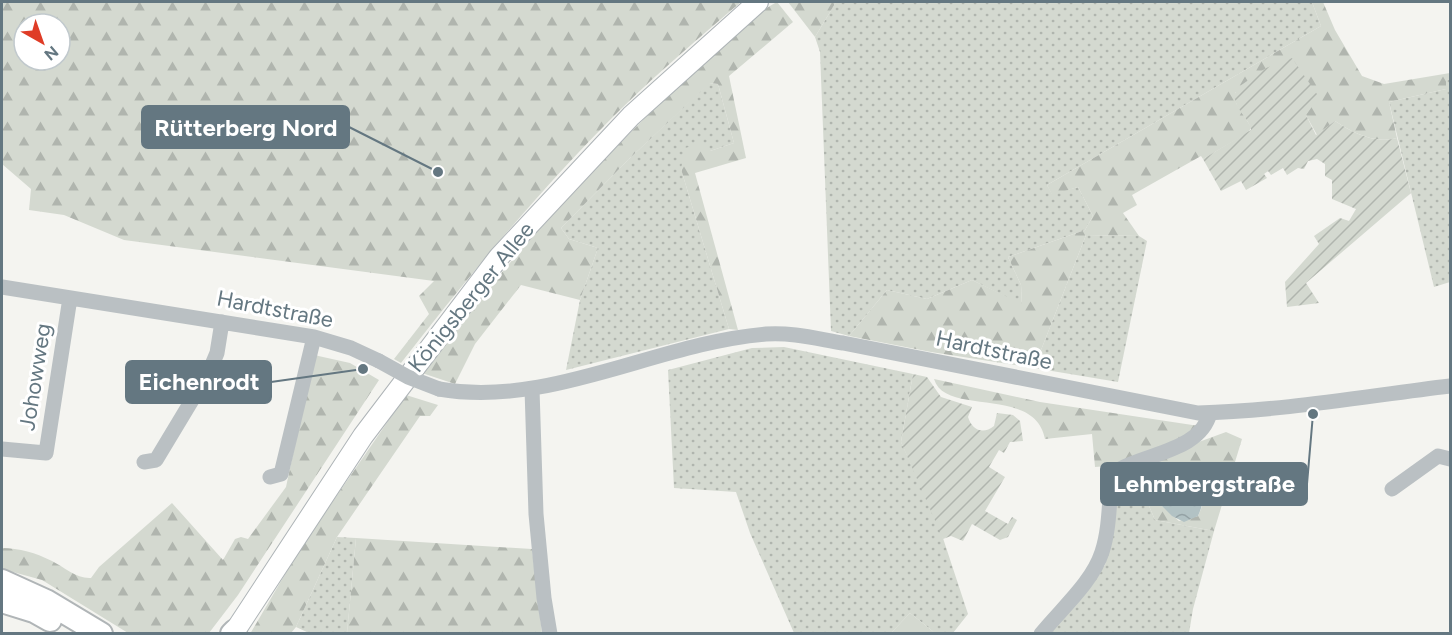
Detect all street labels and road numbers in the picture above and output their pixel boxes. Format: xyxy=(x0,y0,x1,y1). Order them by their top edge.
street label: Königsberger Allee xyxy=(402,217,540,377)
street label: Hardtstraße xyxy=(214,284,336,334)
street label: Johowweg xyxy=(13,322,57,432)
street label: Hardtstraße xyxy=(933,325,1055,375)

